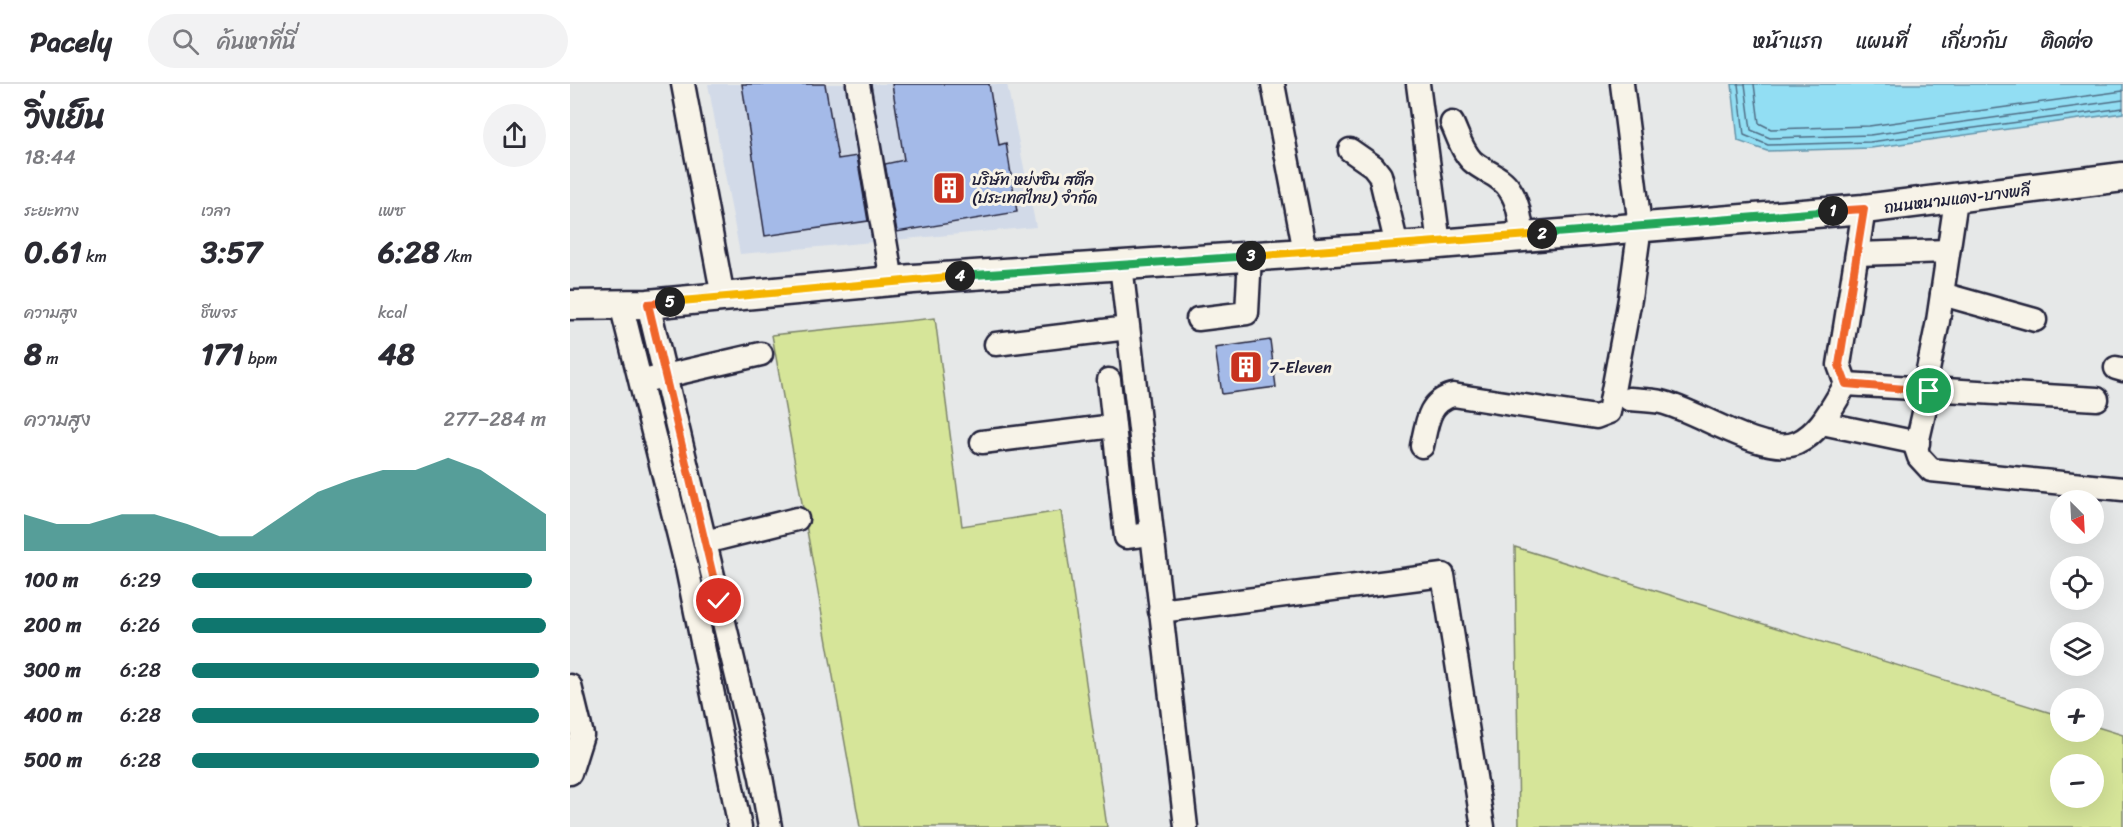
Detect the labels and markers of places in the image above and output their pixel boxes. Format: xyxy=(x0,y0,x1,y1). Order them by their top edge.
place label: บริษัท หย่งซิน สตีล (ประเทศไทย) จํากัด xyxy=(972,165,1098,212)
building icon: บริษัท หย่งซิน สตีล (ประเทศไทย) จํากัด xyxy=(931,170,967,206)
pin: 1 xyxy=(1818,196,1848,226)
pin: 2 xyxy=(1527,219,1557,249)
pin: 3 xyxy=(1236,241,1266,271)
pin: 4 xyxy=(945,261,975,291)
pin: 5 xyxy=(655,287,685,317)
building icon: 7-Eleven xyxy=(1228,349,1264,385)
place label: 7-Eleven xyxy=(1269,353,1332,382)
pin xyxy=(1903,365,1954,416)
pin xyxy=(693,575,744,626)

